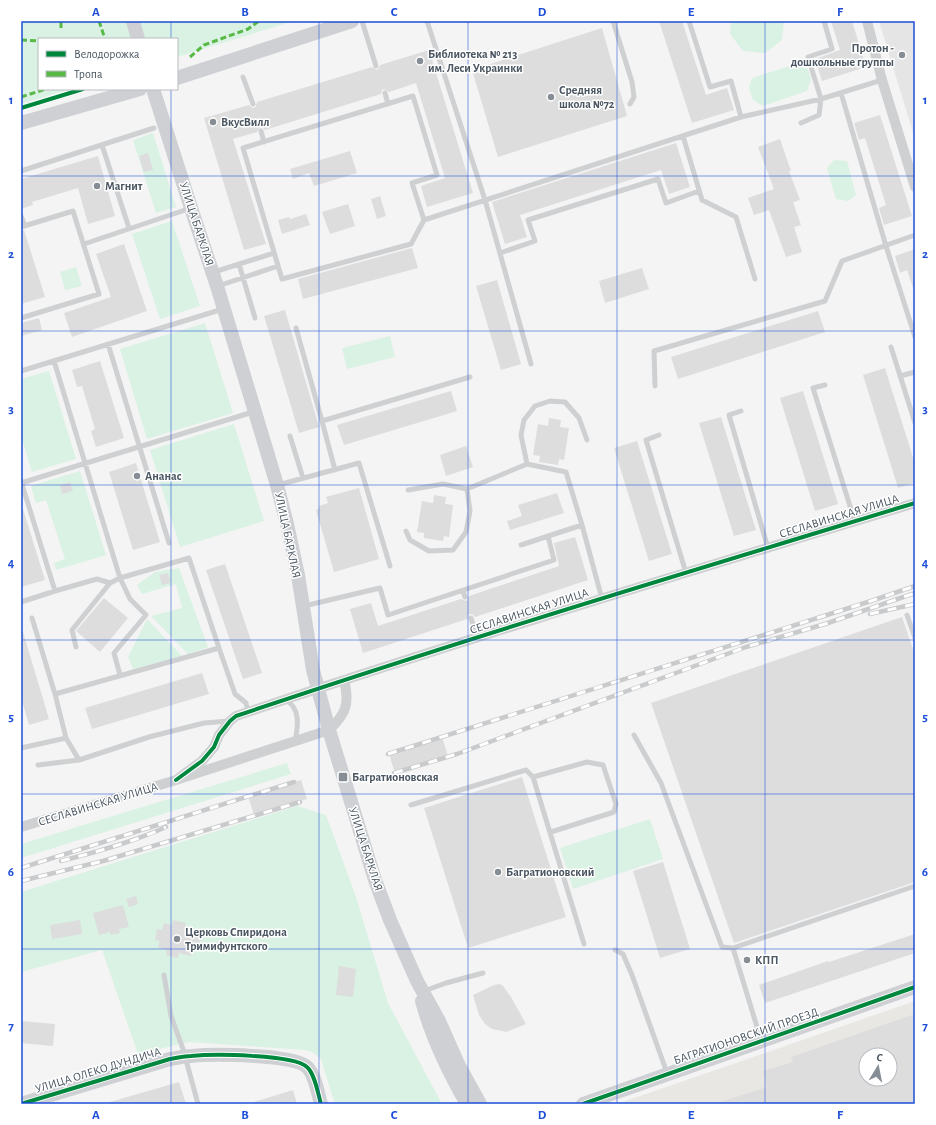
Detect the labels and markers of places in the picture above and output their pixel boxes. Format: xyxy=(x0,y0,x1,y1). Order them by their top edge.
place label: Протон - дошкольные группы xyxy=(791,42,894,69)
place label: Библиотека № 213 им. Леси Украинки xyxy=(428,48,523,74)
marker: Протон - дошкольные группы xyxy=(897,50,907,60)
marker: Библиотека № 213 им. Леси Украинки xyxy=(415,56,425,66)
place label: Средняя школа №72 xyxy=(559,84,615,110)
marker: Средняя школа №72 xyxy=(546,92,556,102)
place label: ВкусВилл xyxy=(221,116,269,129)
marker: ВкусВилл xyxy=(208,117,218,127)
place label: Магнит xyxy=(105,180,143,192)
marker: Магнит xyxy=(92,181,102,191)
place label: Ананас xyxy=(145,470,182,482)
marker: Ананас xyxy=(132,471,142,481)
marker: Багратионовская xyxy=(337,771,349,783)
place label: Багратионовская xyxy=(352,771,439,783)
place label: Багратионовский xyxy=(506,866,594,878)
marker: Багратионовский xyxy=(493,867,503,877)
place label: Церковь Спиридона Тримифунтского xyxy=(185,926,287,953)
marker: Церковь Спиридона Тримифунтского xyxy=(172,934,182,944)
place label: КПП xyxy=(755,954,779,966)
marker: КПП xyxy=(742,955,752,965)

